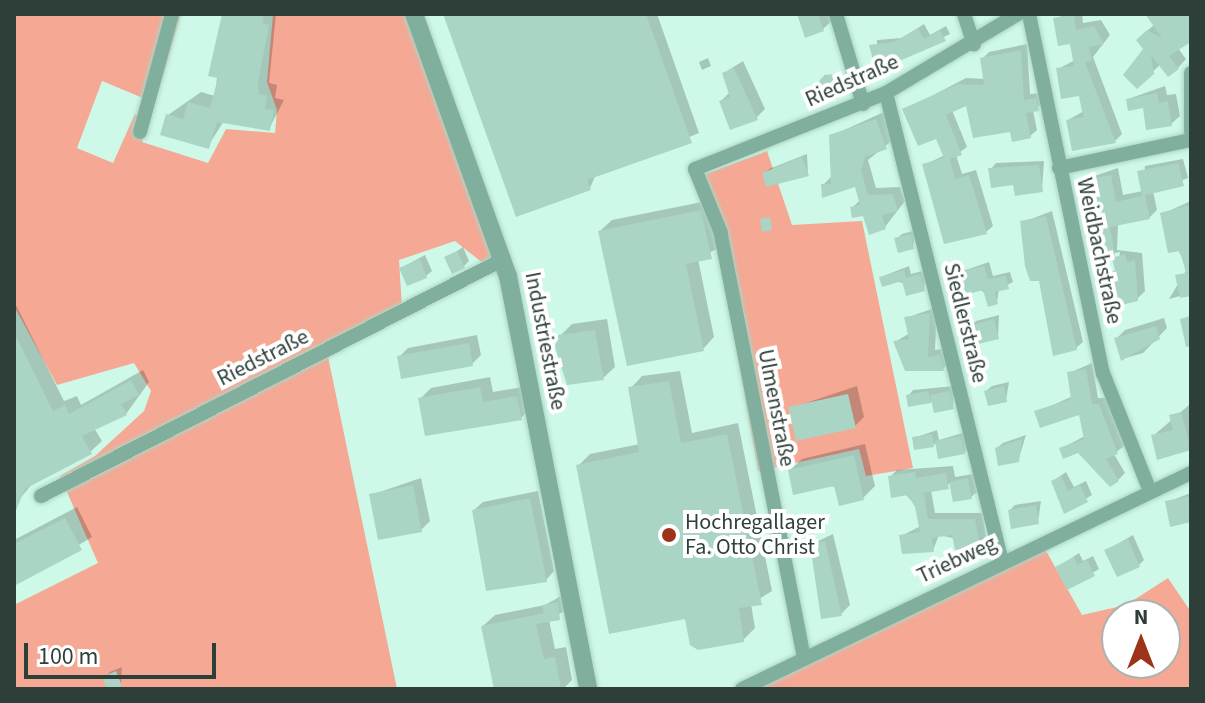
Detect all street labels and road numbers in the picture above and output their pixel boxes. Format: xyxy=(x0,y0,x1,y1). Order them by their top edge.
street label: Riedstraße xyxy=(801,49,903,113)
street label: Weidbachstraße xyxy=(1071,175,1127,327)
street label: Siedlerstraße xyxy=(937,260,993,386)
street label: Industriestraße xyxy=(519,270,571,412)
street label: Riedstraße xyxy=(213,324,313,392)
street label: Ulmenstraße xyxy=(752,347,800,469)
street label: Triebweg xyxy=(913,530,1001,590)

